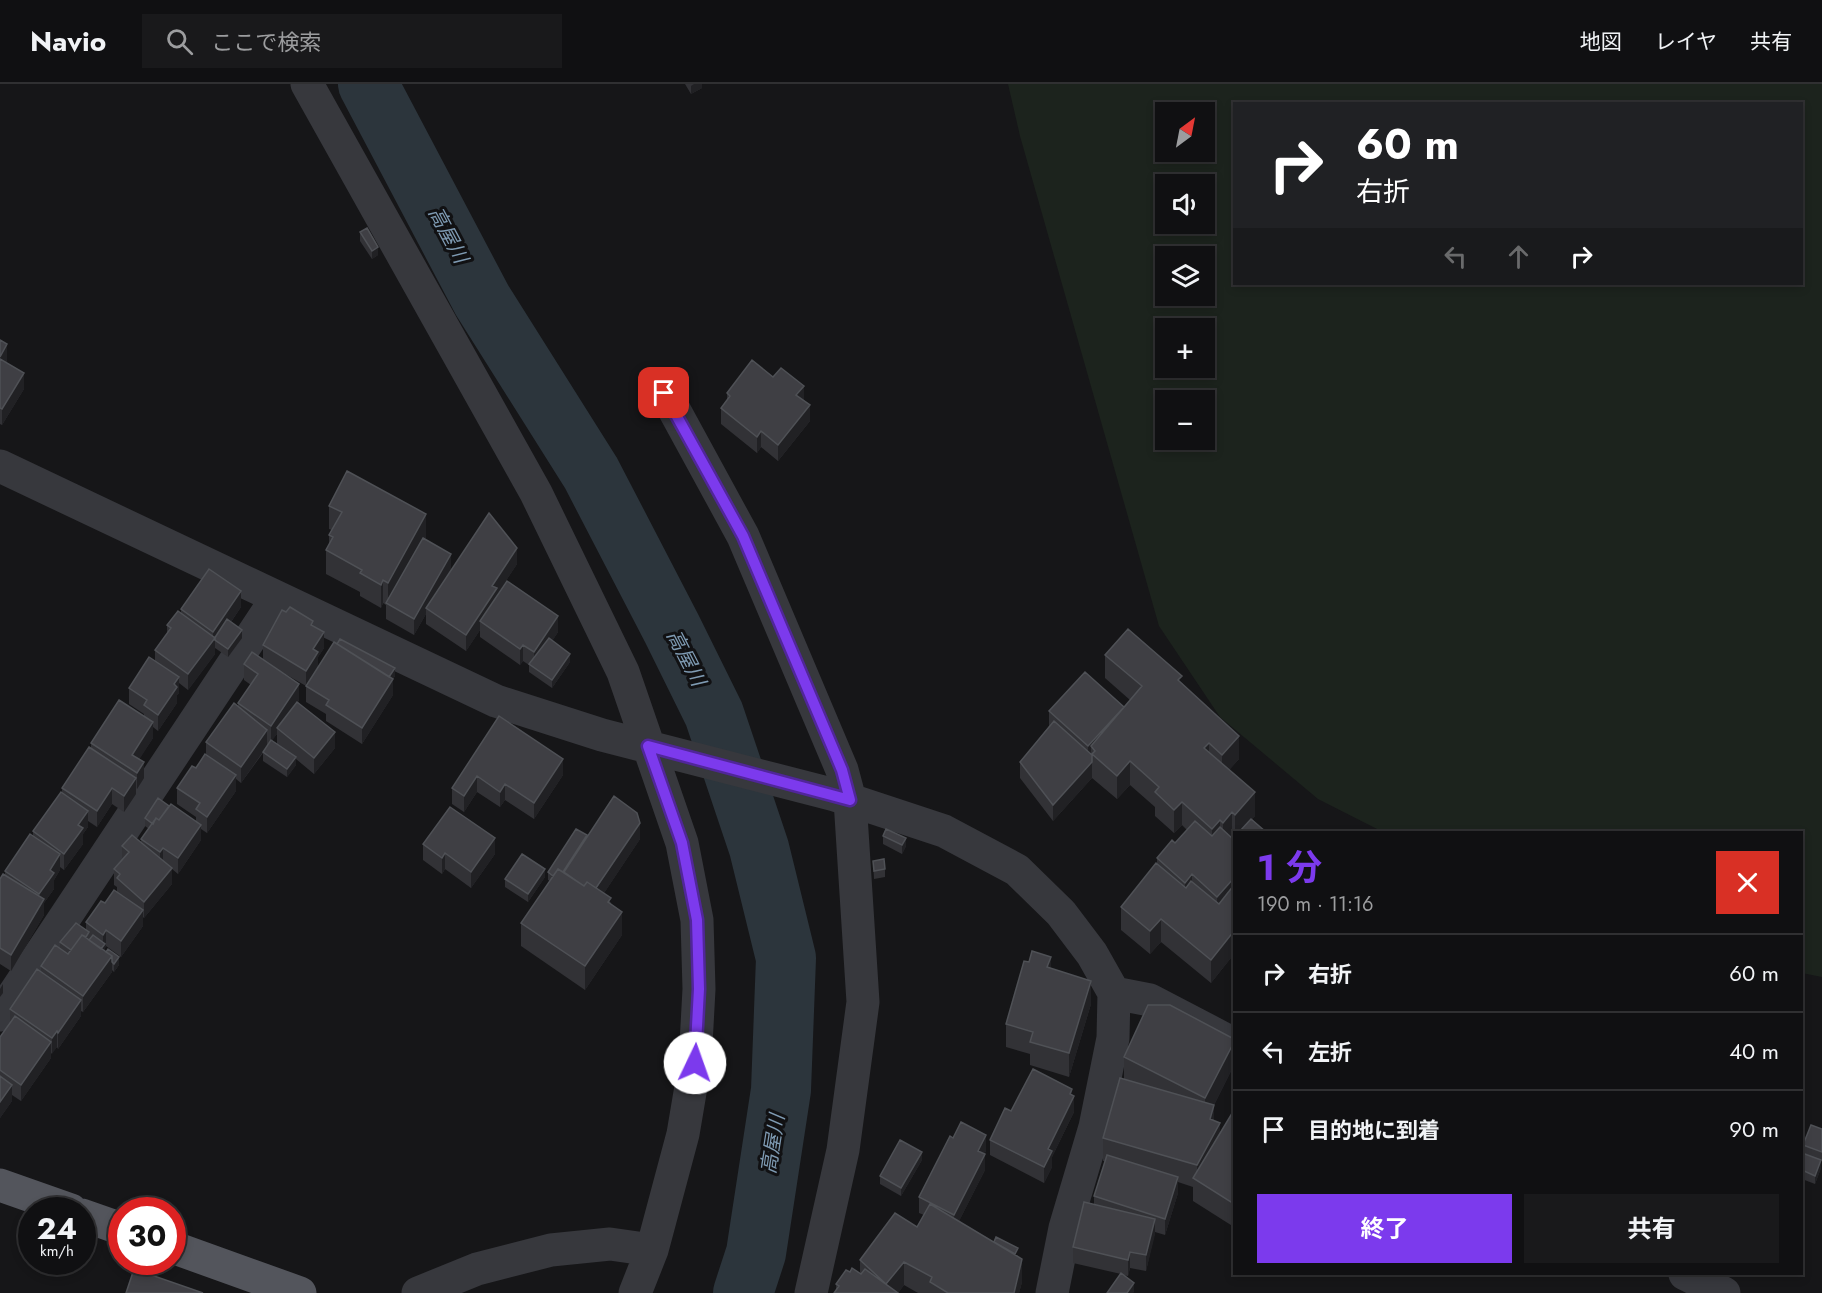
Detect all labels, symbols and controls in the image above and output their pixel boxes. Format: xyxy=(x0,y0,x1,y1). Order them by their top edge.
search box xyxy=(142,14,562,68)
text: Navio xyxy=(30,21,106,62)
icon: search xyxy=(163,25,196,58)
text: ここで検索 xyxy=(211,26,321,58)
text: 地図 xyxy=(1580,27,1622,57)
text: レイヤ xyxy=(1655,27,1717,57)
text: 共有 xyxy=(1750,27,1792,57)
north arrow xyxy=(1155,102,1215,162)
map controls xyxy=(1155,102,1215,450)
text: 60 m xyxy=(1356,114,1459,175)
icon: right xyxy=(1257,126,1335,204)
text: 右折 xyxy=(1356,172,1410,211)
button: sound xyxy=(1155,174,1215,234)
water label: 高屋川 xyxy=(421,202,476,270)
icon: left xyxy=(1439,240,1472,273)
icon: ahead xyxy=(1502,240,1535,273)
icon: right xyxy=(1565,240,1598,273)
button: layers xyxy=(1155,246,1215,306)
button: + xyxy=(1155,318,1215,378)
pin xyxy=(638,367,689,418)
icon: arrive xyxy=(647,376,680,409)
button: − xyxy=(1155,390,1215,450)
water label: 高屋川 xyxy=(659,625,713,693)
text: 1 分 xyxy=(1257,841,1322,893)
button: close xyxy=(1716,851,1779,914)
text: 190 m · 11:16 xyxy=(1257,890,1374,919)
icon: right xyxy=(1257,957,1290,990)
text: 60 m xyxy=(1729,957,1779,989)
text: 右折 xyxy=(1308,958,1352,990)
position arrow xyxy=(663,1031,727,1095)
icon: left xyxy=(1257,1035,1290,1068)
text: 40 m xyxy=(1729,1035,1779,1067)
text: 左折 xyxy=(1308,1036,1352,1068)
water label: 高屋川 xyxy=(754,1110,792,1176)
icon: arrive xyxy=(1257,1113,1290,1146)
text: 90 m xyxy=(1729,1113,1779,1145)
text: 目的地に到着 xyxy=(1308,1114,1440,1146)
button: 終了 xyxy=(1257,1194,1512,1263)
button: 共有 xyxy=(1524,1194,1779,1263)
speed limit sign: 30 xyxy=(108,1197,186,1275)
text: 24 xyxy=(37,1207,77,1250)
text: km/h xyxy=(40,1240,74,1262)

